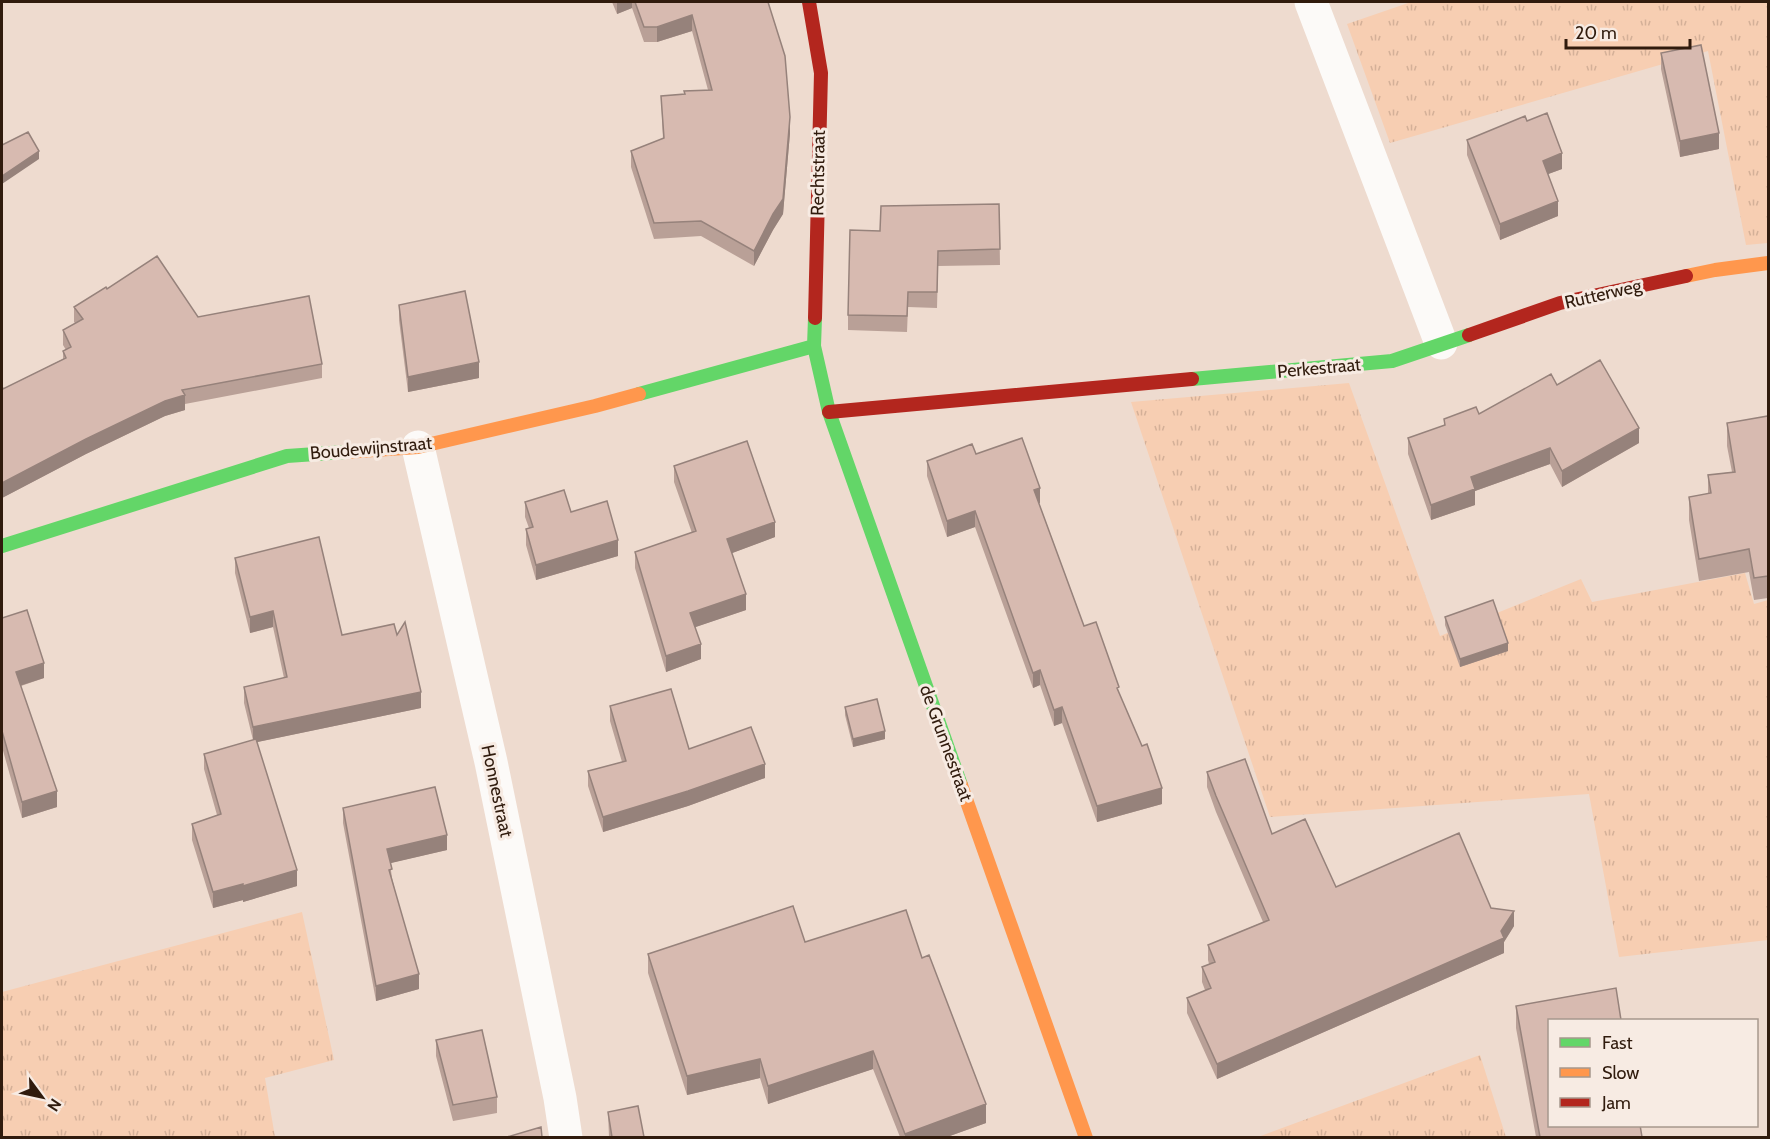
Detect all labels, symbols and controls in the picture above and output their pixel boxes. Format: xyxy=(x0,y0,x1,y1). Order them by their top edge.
scale bar xyxy=(1566,12,1690,50)
text: 20 m xyxy=(1575,22,1617,44)
street label: Rechtstraat xyxy=(806,130,830,216)
street label: Rutterweg xyxy=(1562,274,1645,314)
street label: Perkestraat xyxy=(1276,353,1362,383)
street label: Boudewijnstraat xyxy=(309,432,433,464)
street label: de Grunnestraat xyxy=(915,682,977,804)
street label: Honnestraat xyxy=(476,743,518,839)
legend xyxy=(1548,1019,1758,1127)
text: Fast xyxy=(1602,1032,1633,1054)
text: Slow xyxy=(1602,1062,1639,1084)
north arrow xyxy=(12,1067,72,1127)
text: Jam xyxy=(1601,1092,1631,1114)
text: N xyxy=(43,1095,65,1115)

